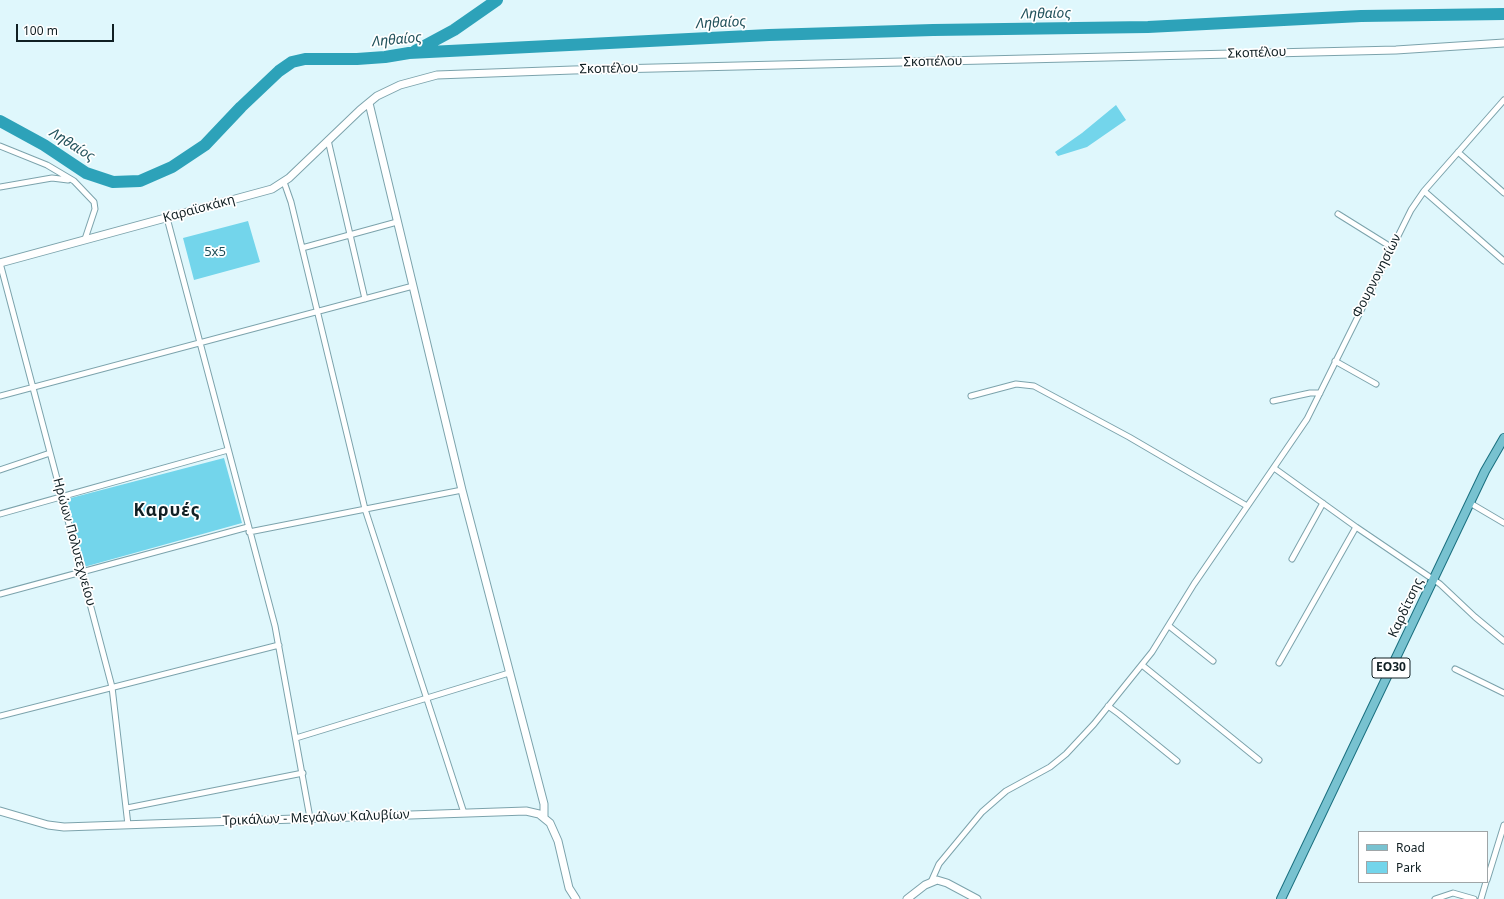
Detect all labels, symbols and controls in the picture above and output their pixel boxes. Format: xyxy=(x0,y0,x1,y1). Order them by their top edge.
water label: Ληθαίος xyxy=(1021,5,1071,23)
water label: Ληθαίος xyxy=(696,13,746,33)
scale bar xyxy=(18,16,116,42)
text: 100 m xyxy=(23,22,58,39)
water label: Ληθαίος xyxy=(371,29,423,51)
street label: Σκοπέλου xyxy=(1227,44,1287,62)
street label: Σκοπέλου xyxy=(903,54,963,70)
street label: Σκοπέλου xyxy=(579,61,639,77)
water label: Ληθαίος xyxy=(46,125,98,165)
street label: Καραϊσκάκη xyxy=(161,192,237,226)
street label: Φουρνονησίων xyxy=(1349,232,1405,320)
park label: 5x5 xyxy=(204,244,226,260)
street label: Ηρώων Πολυτεχνείου xyxy=(49,476,99,608)
district label: Καρυές xyxy=(134,501,200,521)
street label: Καρδίτσης xyxy=(1385,576,1427,640)
road number: ΕΟ30 xyxy=(1372,658,1410,678)
street label: Τρικάλων - Μεγάλων Καλυβίων xyxy=(222,807,410,829)
legend xyxy=(1358,831,1488,883)
text: Road xyxy=(1396,839,1425,856)
text: Park xyxy=(1396,859,1421,876)

